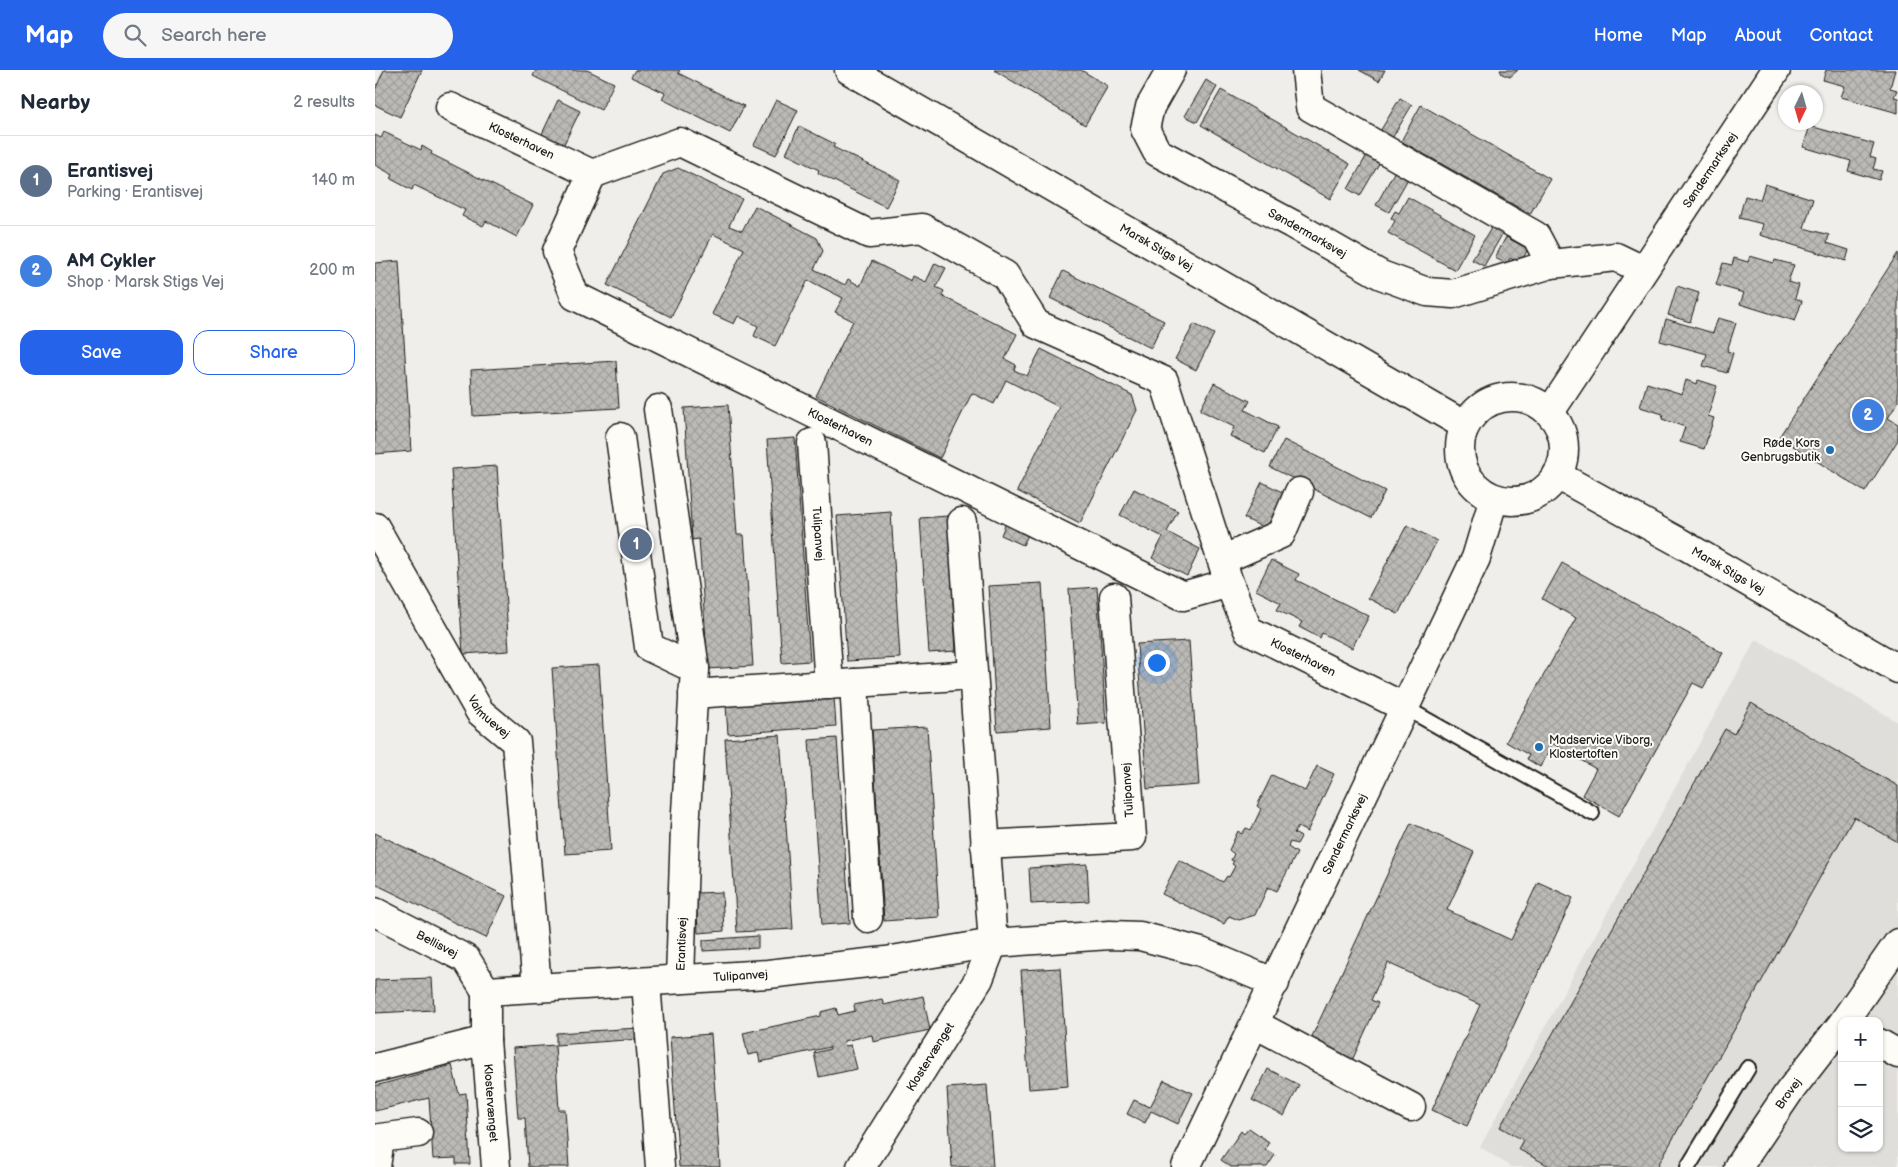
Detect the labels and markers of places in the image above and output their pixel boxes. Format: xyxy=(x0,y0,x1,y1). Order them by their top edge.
pin: 2 xyxy=(1852,396,1884,434)
place label: Røde Kors Genbrugsbutik xyxy=(1741,436,1820,465)
marker: Røde Kors Genbrugsbutik xyxy=(1824,444,1836,456)
pin: 1 xyxy=(620,525,652,563)
place label: Madservice Viborg, Klostertoften xyxy=(1549,733,1652,762)
marker: Madservice Viborg, Klostertoften xyxy=(1533,741,1545,753)

